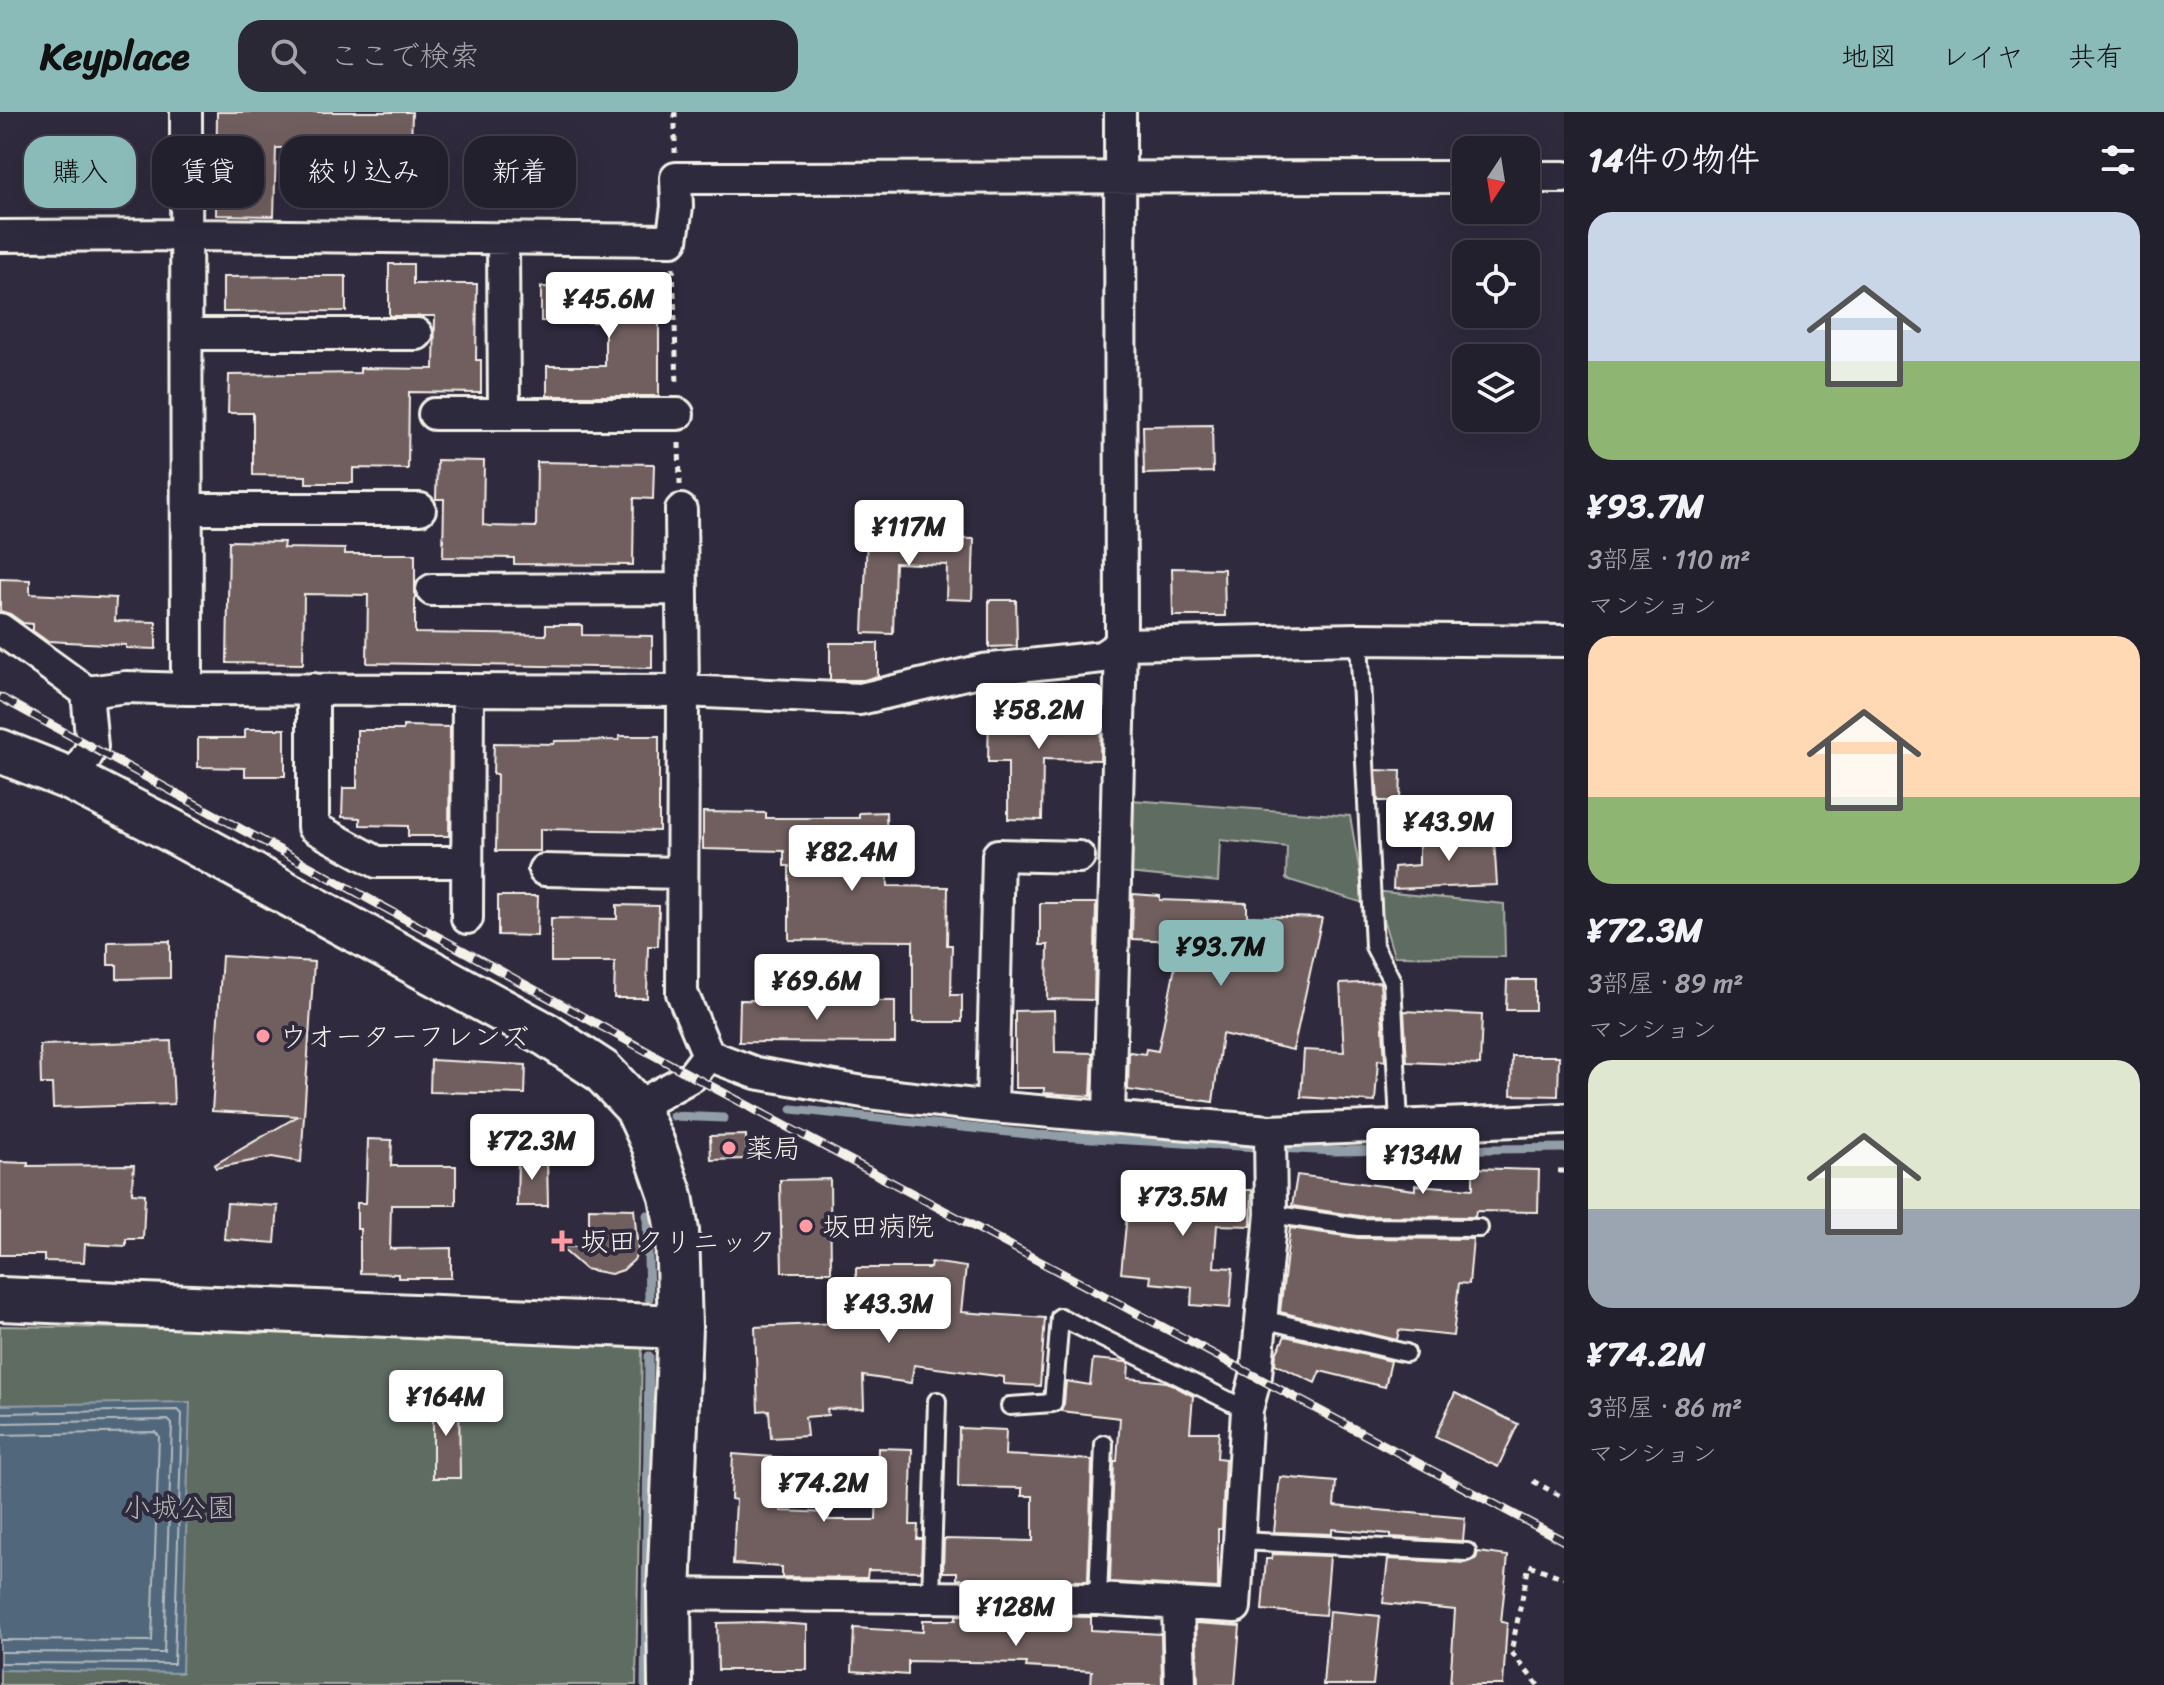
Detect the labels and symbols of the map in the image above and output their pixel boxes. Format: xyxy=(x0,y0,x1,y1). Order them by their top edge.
north arrow xyxy=(1452,136,1540,224)
pin: ¥45.6M xyxy=(544,272,674,340)
pin: ¥117M xyxy=(853,500,965,568)
pin: ¥58.2M xyxy=(974,683,1104,751)
pin: ¥43.9M xyxy=(1384,795,1514,863)
pin: ¥82.4M xyxy=(787,825,917,893)
pin: ¥93.7M xyxy=(1156,920,1286,988)
pin: ¥69.6M xyxy=(752,954,882,1022)
place label: ウオーターフレンズ xyxy=(279,1012,529,1061)
marker: ウオーターフレンズ xyxy=(254,1027,272,1045)
pin: ¥72.3M xyxy=(467,1114,597,1182)
place label: 薬局 xyxy=(745,1124,801,1173)
pin: ¥134M xyxy=(1367,1128,1479,1196)
marker: 薬局 xyxy=(720,1139,738,1157)
pin: ¥73.5M xyxy=(1118,1170,1248,1238)
place label: 坂田病院 xyxy=(822,1202,934,1251)
place label: 坂田クリニック xyxy=(580,1217,776,1266)
marker: 坂田病院 xyxy=(797,1217,815,1235)
marker: 坂田クリニック xyxy=(551,1230,573,1252)
pin: ¥43.3M xyxy=(824,1277,954,1345)
pin: ¥164M xyxy=(390,1370,502,1438)
pin: ¥74.2M xyxy=(759,1456,889,1524)
park label: 小城公園 xyxy=(123,1483,235,1532)
pin: ¥128M xyxy=(960,1580,1072,1648)

